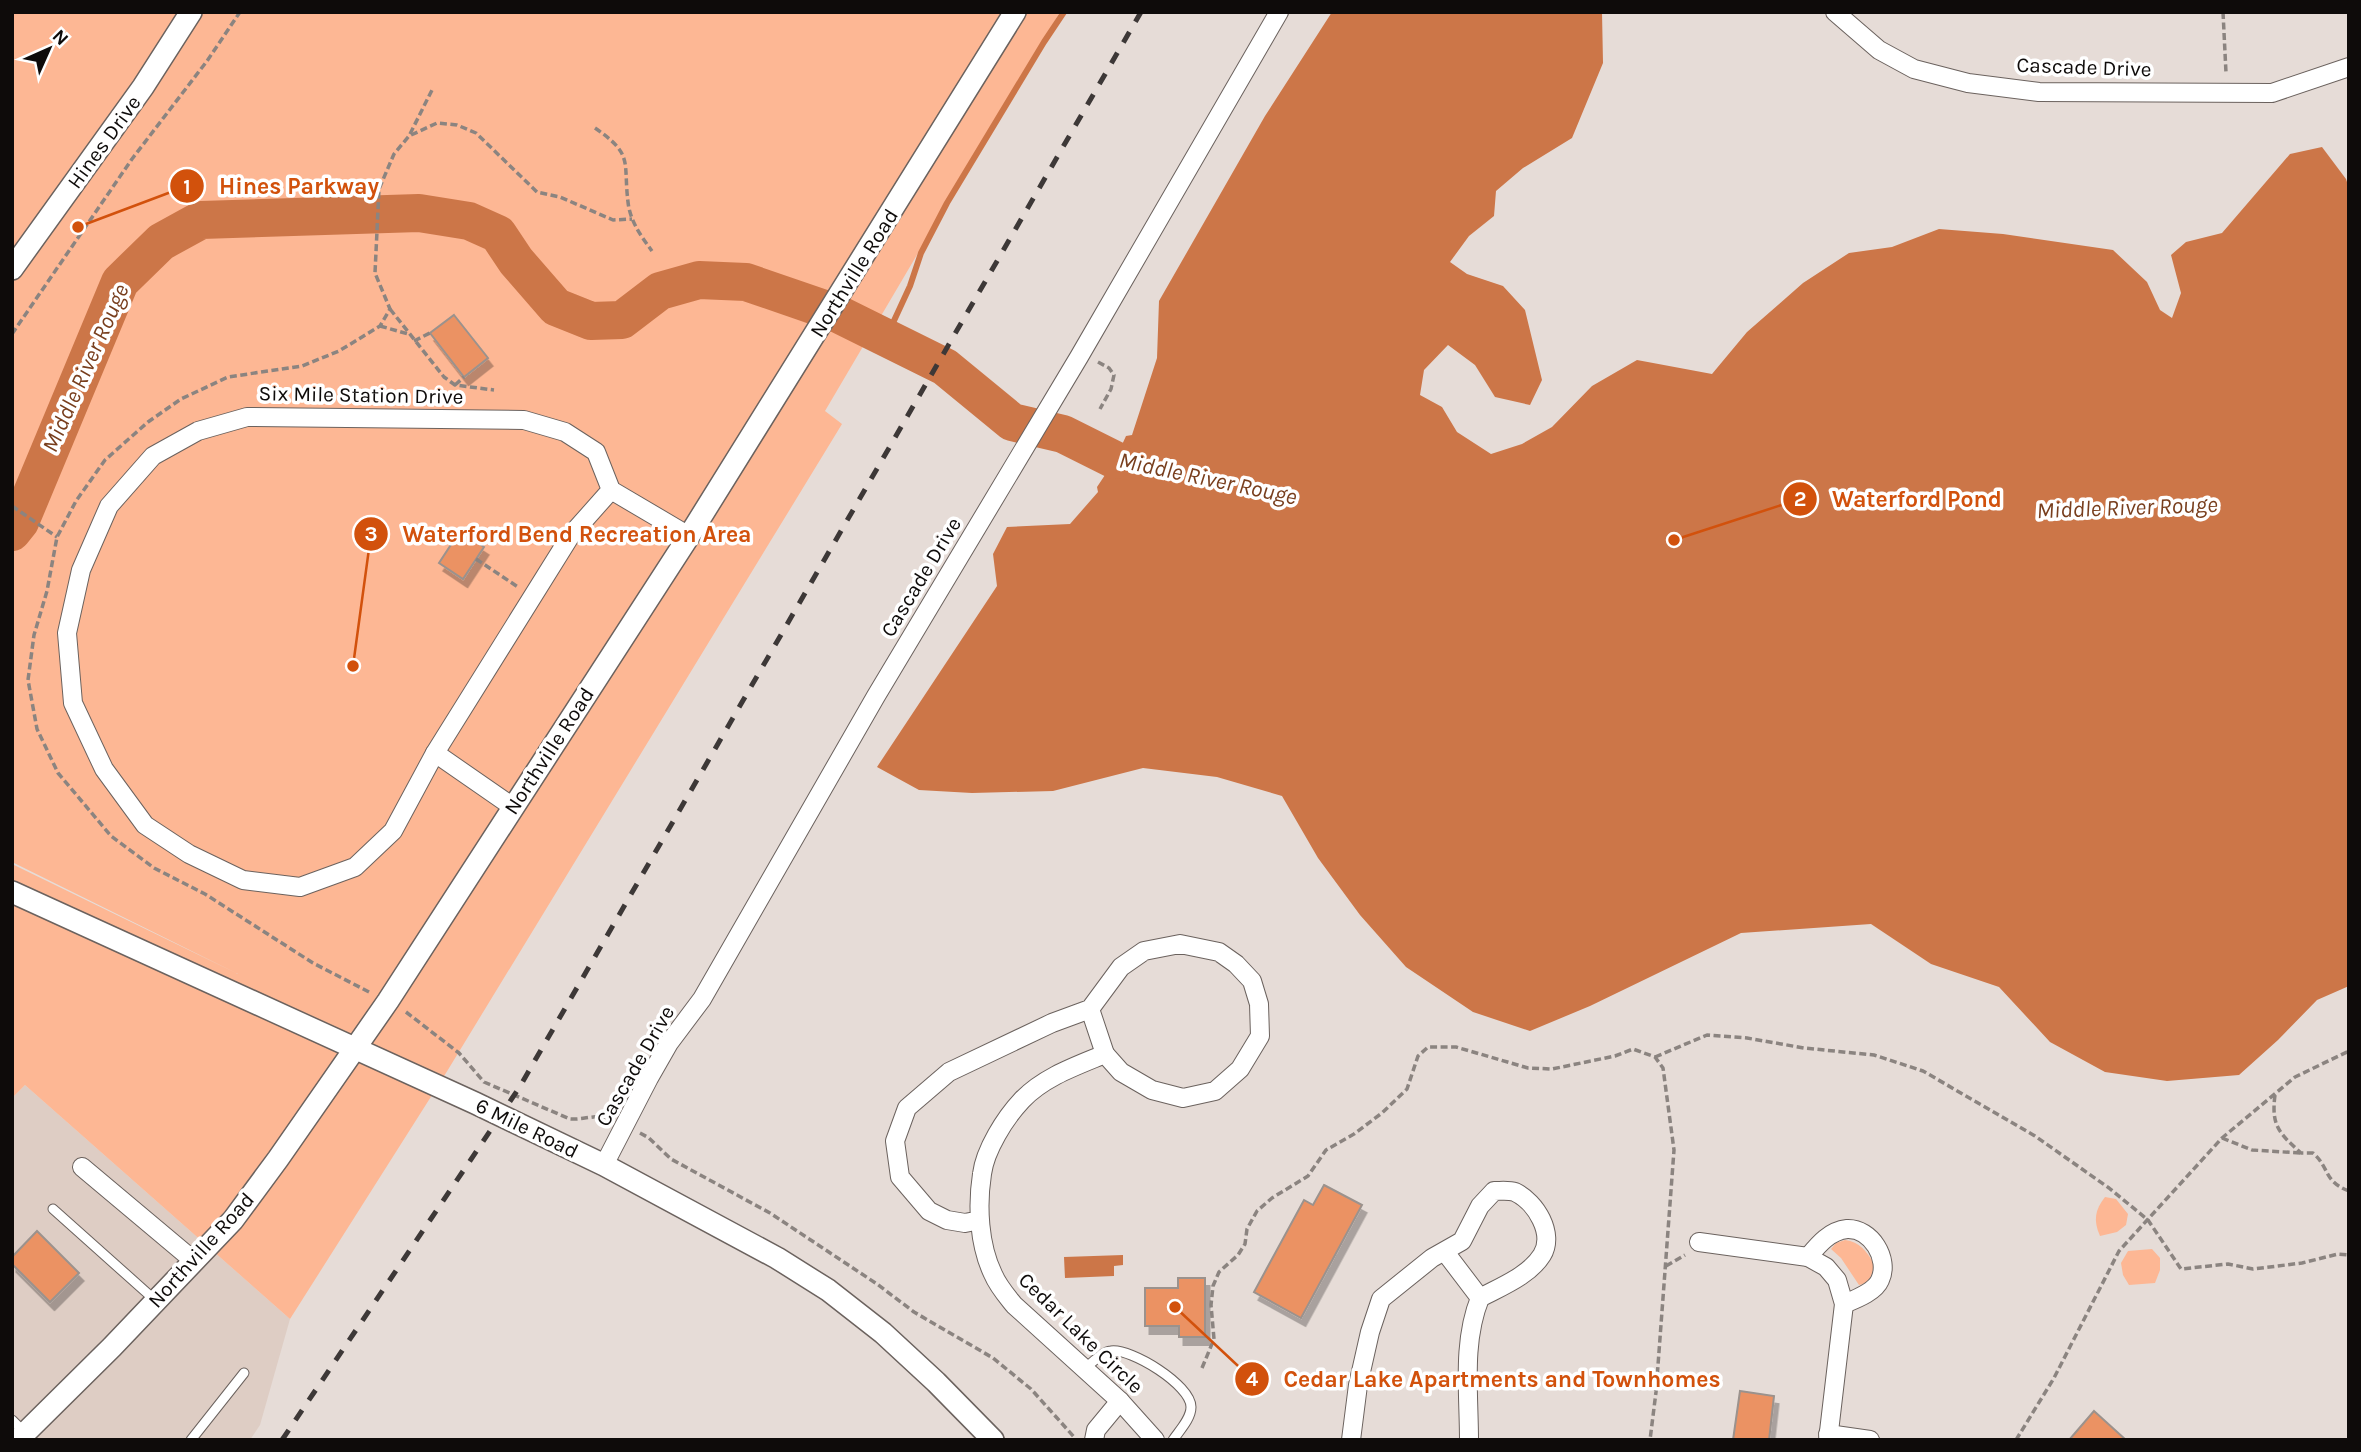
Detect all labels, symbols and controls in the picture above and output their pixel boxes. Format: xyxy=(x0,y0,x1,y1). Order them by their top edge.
north arrow xyxy=(14,14,84,84)
text: N xyxy=(48,25,73,50)
street label: Cascade Drive xyxy=(2016,53,2152,81)
street label: Hines Drive xyxy=(62,91,146,193)
callout: Hines Parkway xyxy=(170,164,393,208)
text: Hines Parkway xyxy=(219,173,379,200)
text: 1 xyxy=(183,175,191,199)
street label: Northville Road xyxy=(805,204,903,342)
water label: Middle River Rouge xyxy=(36,280,135,457)
street label: Six Mile Station Drive xyxy=(258,381,464,409)
water label: Middle River Rouge xyxy=(1116,446,1300,511)
callout: Waterford Pond xyxy=(1783,477,2015,521)
text: Waterford Pond xyxy=(1832,486,2002,513)
text: 2 xyxy=(1794,487,1806,511)
water label: Middle River Rouge xyxy=(2036,491,2218,524)
callout: Waterford Bend Recreation Area xyxy=(353,512,765,556)
street label: Cascade Drive xyxy=(876,513,966,641)
text: Waterford Bend Recreation Area xyxy=(402,521,752,548)
text: 3 xyxy=(364,522,378,546)
street label: Northville Road xyxy=(499,683,599,819)
street label: Cascade Drive xyxy=(591,1001,679,1131)
street label: 6 Mile Road xyxy=(472,1093,582,1163)
street label: Northville Road xyxy=(143,1187,259,1313)
street label: Cedar Lake Circle xyxy=(1014,1268,1148,1398)
callout: Cedar Lake Apartments and Townhomes xyxy=(1234,1357,1735,1401)
text: Cedar Lake Apartments and Townhomes xyxy=(1283,1366,1721,1393)
text: 4 xyxy=(1246,1367,1259,1391)

